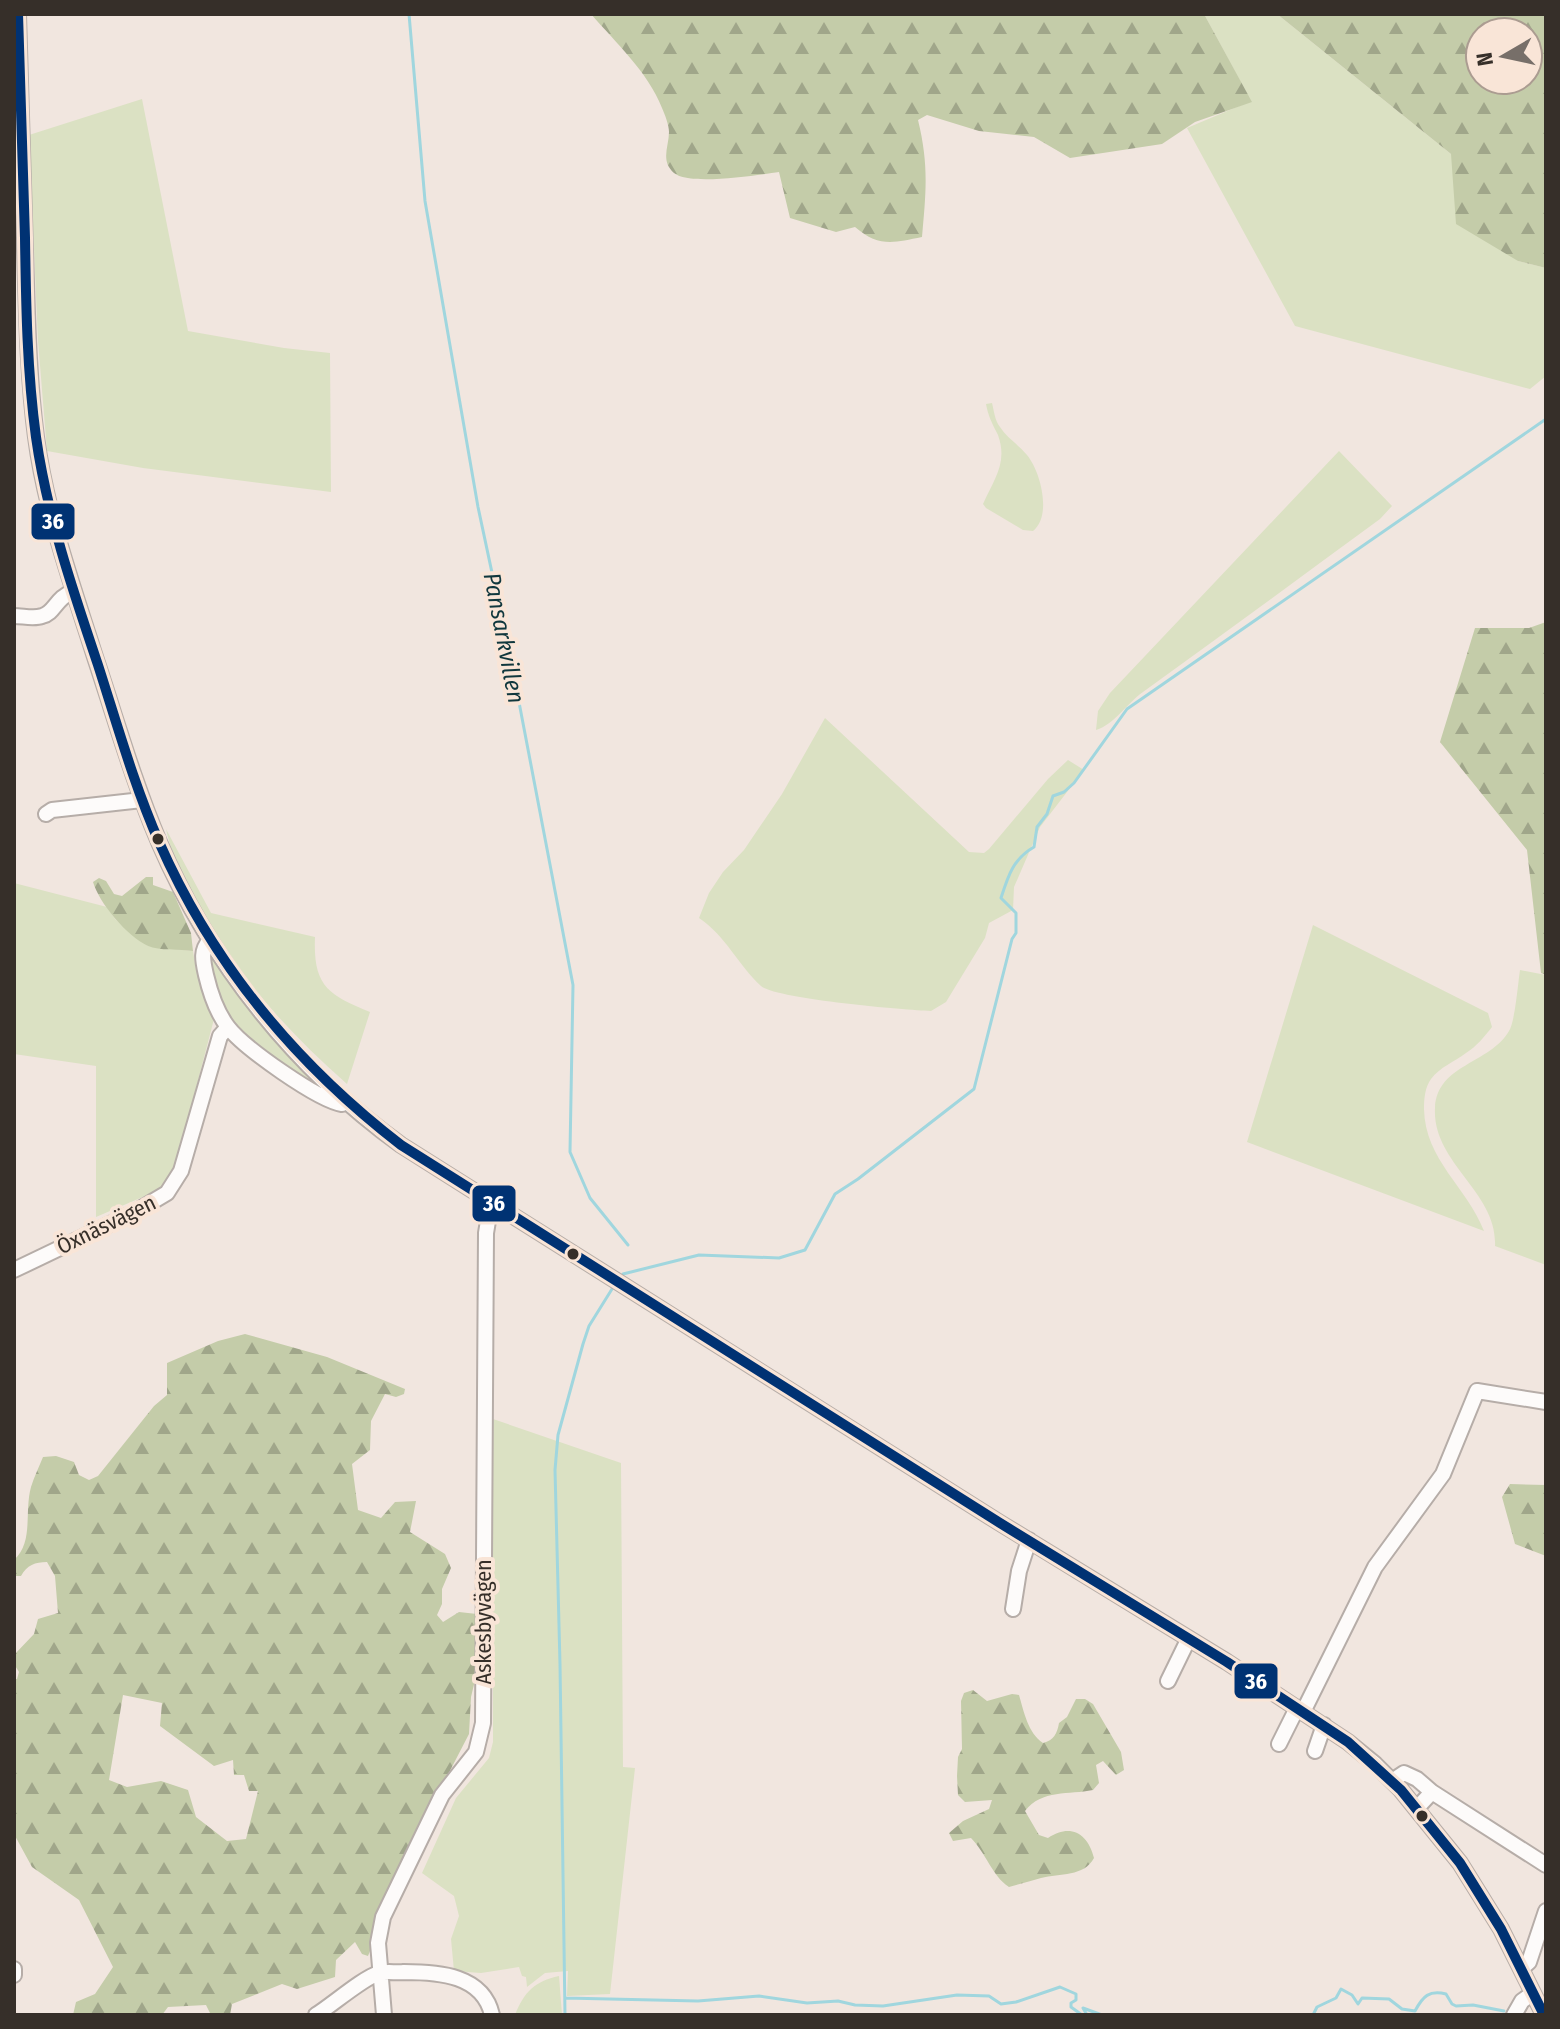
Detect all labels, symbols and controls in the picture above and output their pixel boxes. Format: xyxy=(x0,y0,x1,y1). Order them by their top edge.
north arrow xyxy=(1464,16,1544,96)
text: N xyxy=(1470,50,1499,68)
line badge: 36 xyxy=(30,502,76,541)
text: 36 xyxy=(41,508,64,535)
water label: Pansarkvillen xyxy=(478,570,530,706)
unlabelled marker xyxy=(150,831,166,847)
line badge: 36 xyxy=(471,1184,517,1223)
street label: Öxnäsvägen xyxy=(52,1189,160,1260)
text: 36 xyxy=(482,1190,505,1217)
unlabelled marker xyxy=(565,1246,581,1262)
street label: Askesbyvägen xyxy=(470,1559,497,1685)
line badge: 36 xyxy=(1233,1662,1279,1700)
text: 36 xyxy=(1244,1668,1267,1695)
unlabelled marker xyxy=(1414,1808,1430,1824)

